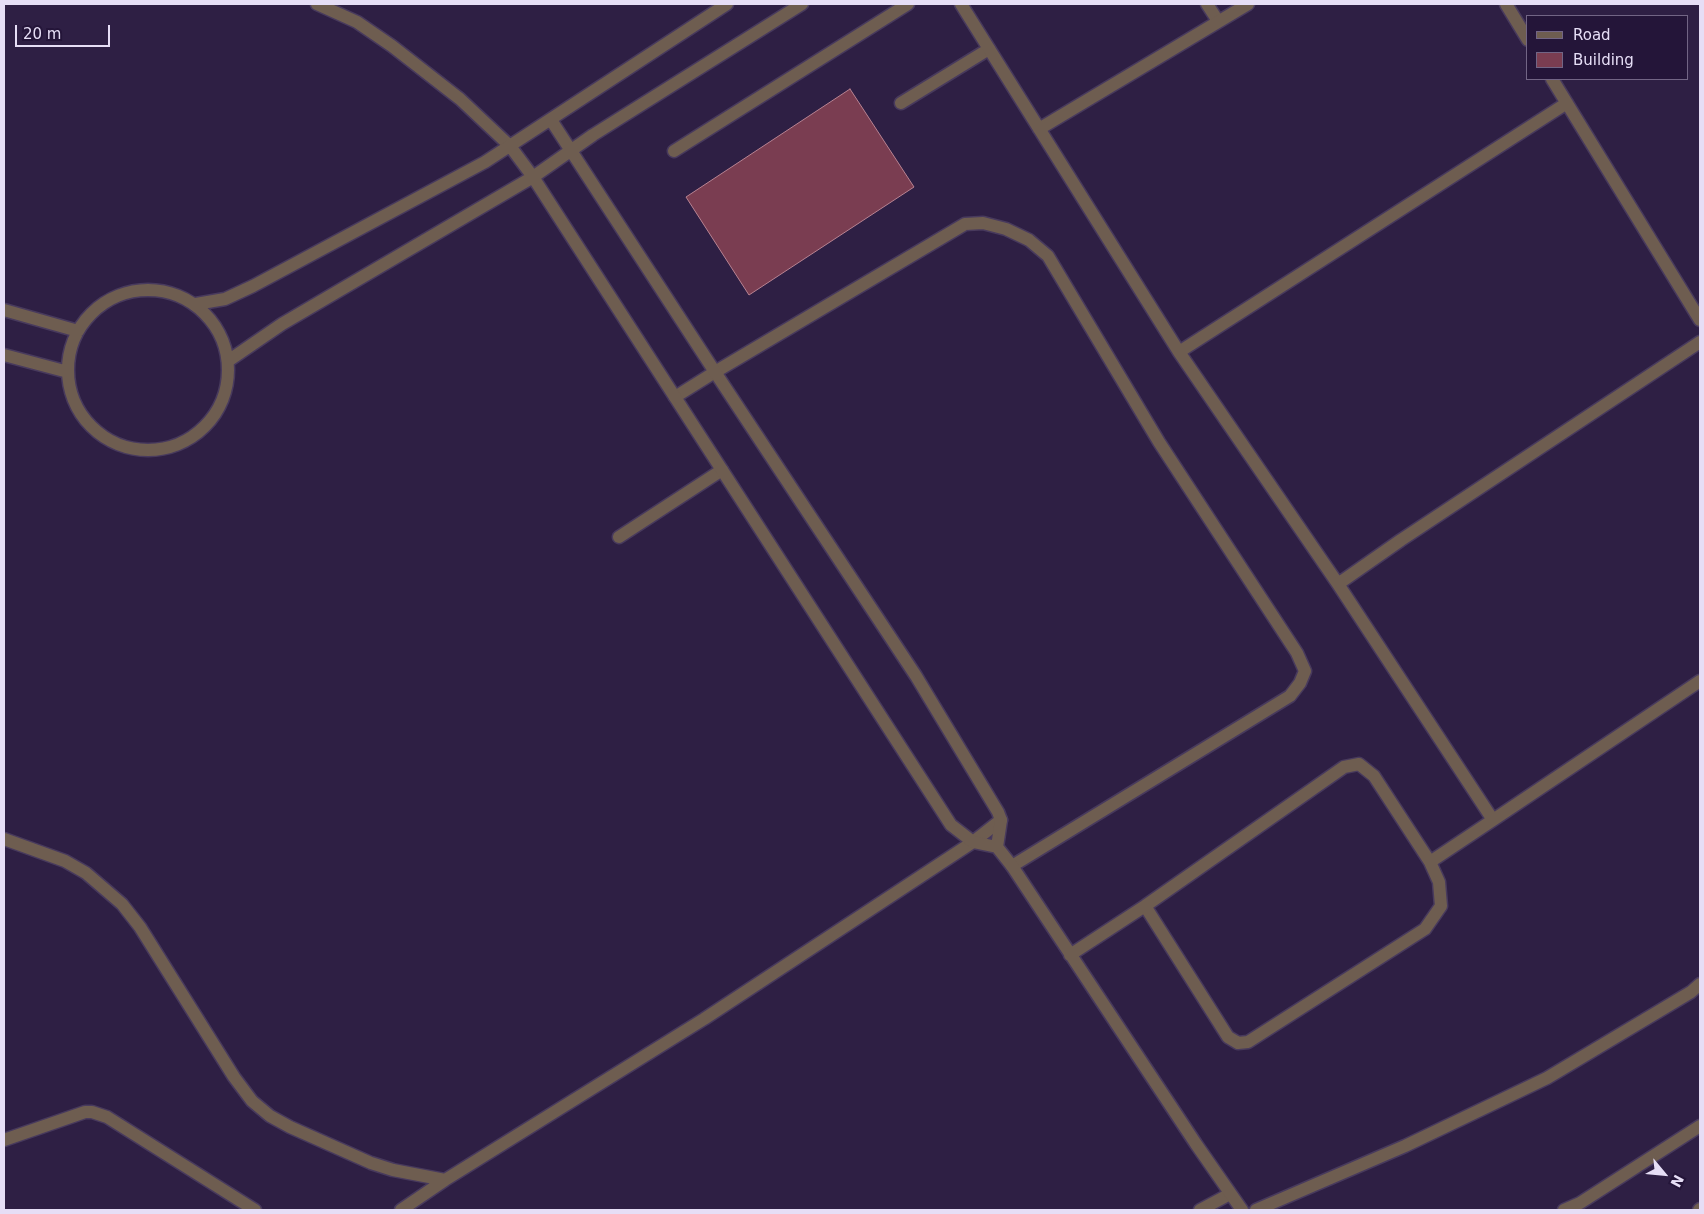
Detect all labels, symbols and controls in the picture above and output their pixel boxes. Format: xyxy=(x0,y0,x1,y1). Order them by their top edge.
scale bar xyxy=(18,15,112,47)
legend xyxy=(1526,15,1689,80)
text: 20 m xyxy=(23,25,61,43)
text: Road xyxy=(1573,26,1611,44)
text: Building xyxy=(1573,51,1634,69)
north arrow xyxy=(1639,1149,1689,1199)
text: N xyxy=(1667,1172,1687,1190)

